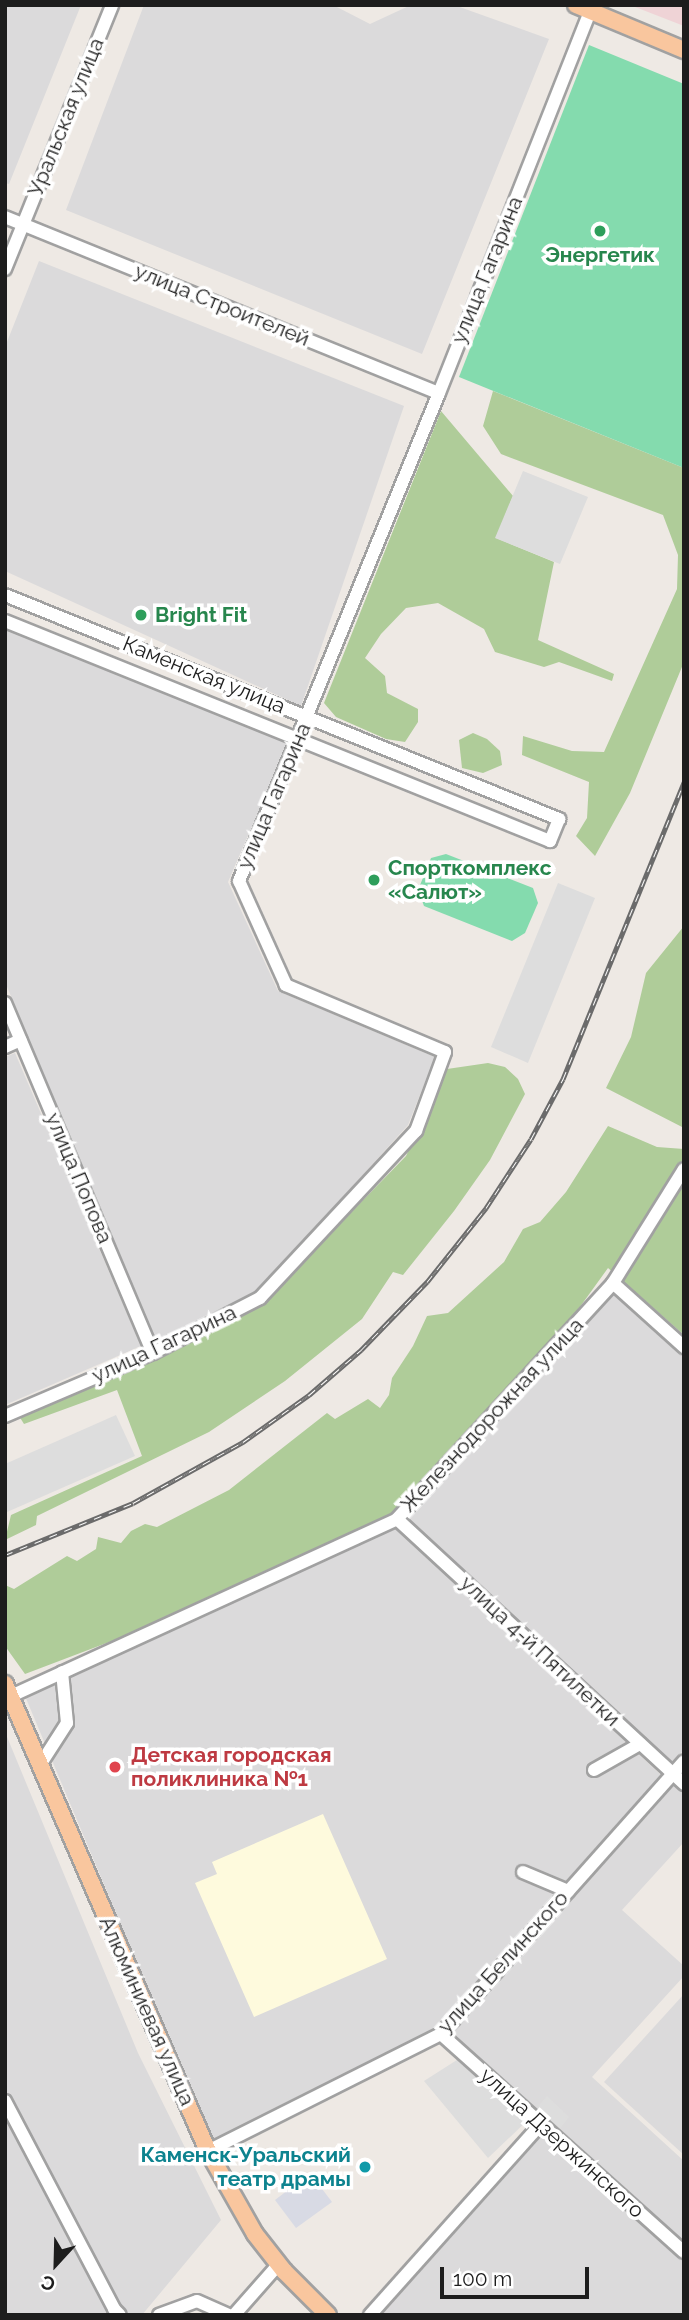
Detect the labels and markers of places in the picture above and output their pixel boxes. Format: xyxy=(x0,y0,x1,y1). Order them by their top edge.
marker: Энергетик xyxy=(592,223,608,239)
place label: Энергетик xyxy=(545,242,655,268)
place label: Bright Fit xyxy=(155,602,247,628)
marker: Bright Fit xyxy=(133,607,149,623)
place label: Спорткомплекс «Салют» xyxy=(388,855,552,905)
marker: Спорткомплекс «Салют» xyxy=(366,872,382,888)
place label: Детская городская поликлиника №1 xyxy=(131,1742,332,1792)
marker: Детская городская поликлиника №1 xyxy=(105,1757,125,1777)
place label: Каменск-Уральский театр драмы xyxy=(140,2142,351,2192)
marker: Каменск-Уральский театр драмы xyxy=(357,2159,373,2175)

